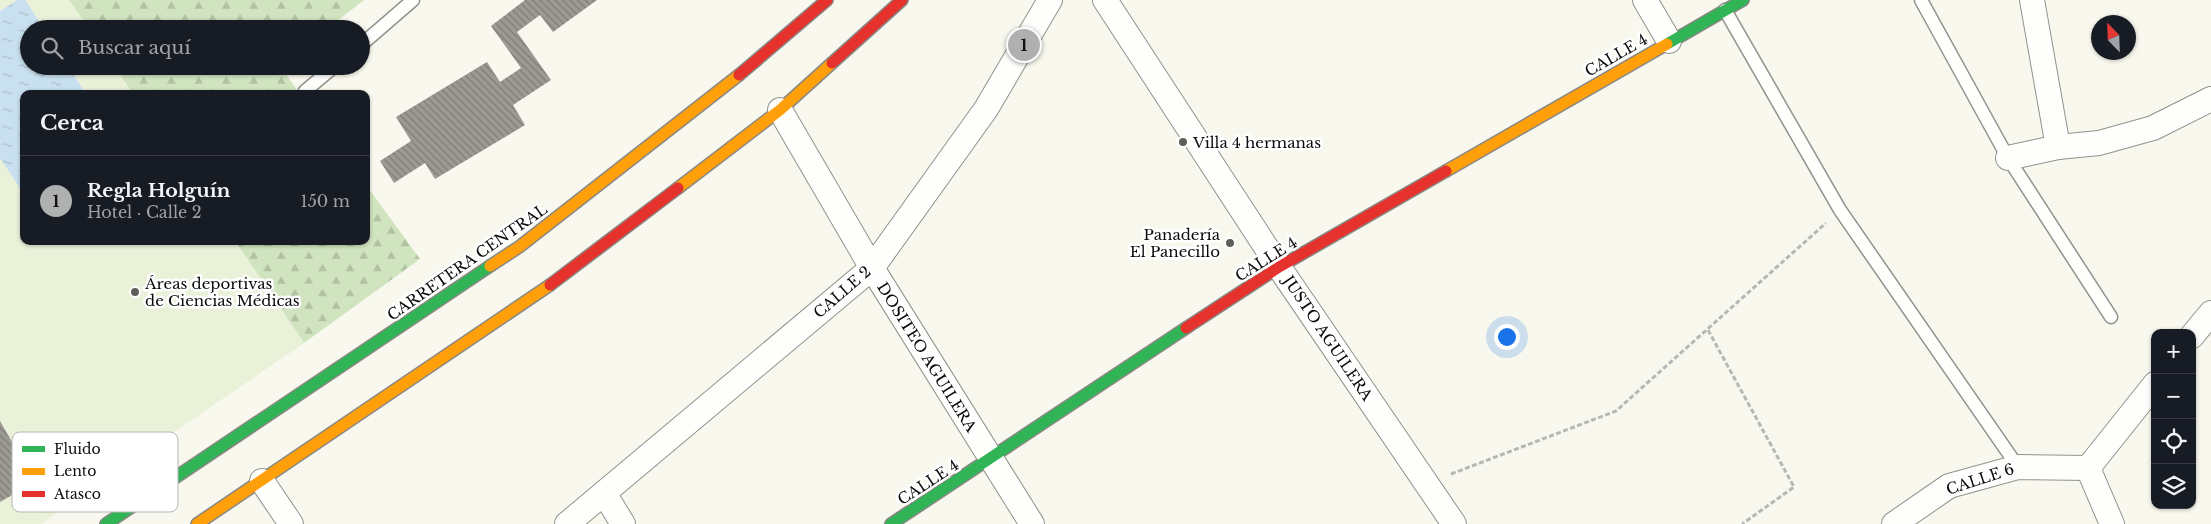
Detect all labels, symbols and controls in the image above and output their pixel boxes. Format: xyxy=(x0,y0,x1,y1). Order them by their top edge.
north arrow xyxy=(2091,15,2136,60)
search box xyxy=(20,20,370,75)
pin: 1 xyxy=(1008,26,1040,64)
street label: CALLE 4 xyxy=(1581,29,1651,81)
icon: search xyxy=(38,34,66,62)
text: Buscar aquí xyxy=(78,36,191,59)
text: Cerca xyxy=(40,110,104,136)
place label: Villa 4 hermanas xyxy=(1192,133,1321,152)
marker: Villa 4 hermanas xyxy=(1177,136,1189,148)
text: Regla Holguín xyxy=(87,179,230,202)
text: 1 xyxy=(53,191,59,211)
text: 150 m xyxy=(301,191,350,211)
street label: CARRETERA CENTRAL xyxy=(383,199,551,325)
text: Hotel · Calle 2 xyxy=(87,202,202,222)
place label: Panadería El Panecillo xyxy=(1130,225,1221,261)
street label: CALLE 4 xyxy=(1232,233,1300,285)
marker: Panadería El Panecillo xyxy=(1224,237,1236,249)
street label: CALLE 2 xyxy=(809,262,875,322)
street label: JUSTO AGUILERA xyxy=(1278,270,1377,404)
place label: Áreas deportivas de Ciencias Médicas xyxy=(144,274,300,310)
street label: DOSITEO AGUILERA xyxy=(873,279,981,436)
marker: Áreas deportivas de Ciencias Médicas xyxy=(129,286,141,298)
your location xyxy=(1494,324,1520,350)
map controls xyxy=(2151,329,2196,509)
button: + xyxy=(2151,329,2196,374)
button: − xyxy=(2151,374,2196,419)
button: locate xyxy=(2151,419,2196,464)
legend xyxy=(12,432,178,512)
text: Fluido xyxy=(54,440,101,458)
street label: CALLE 4 xyxy=(894,455,962,509)
street label: CALLE 6 xyxy=(1944,459,2016,499)
text: Lento xyxy=(54,462,96,480)
button: layers xyxy=(2151,464,2196,509)
text: Atasco xyxy=(53,485,101,503)

